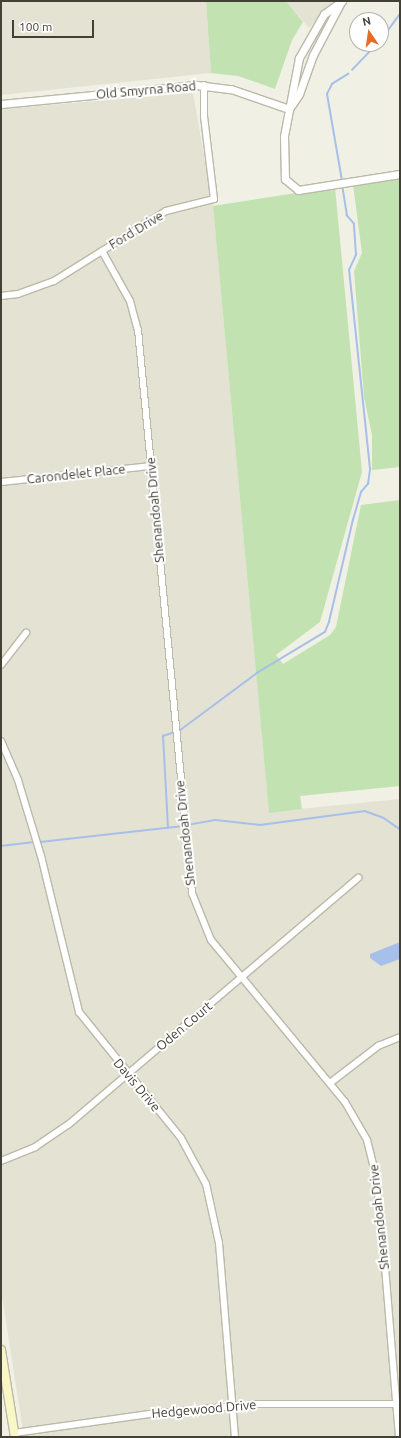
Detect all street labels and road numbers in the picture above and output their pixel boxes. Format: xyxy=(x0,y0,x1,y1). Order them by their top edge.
street label: Old Smyrna Road xyxy=(95,78,197,102)
street label: Ford Drive xyxy=(106,208,166,252)
street label: Shenandoah Drive xyxy=(143,457,167,563)
street label: Carondelet Place xyxy=(26,461,126,487)
street label: Shenandoah Drive xyxy=(172,779,198,887)
street label: Oden Court xyxy=(153,998,215,1054)
street label: Davis Drive xyxy=(110,1055,164,1115)
street label: Shenandoah Drive xyxy=(366,1163,392,1271)
street label: Hedgewood Drive xyxy=(151,1397,257,1421)

